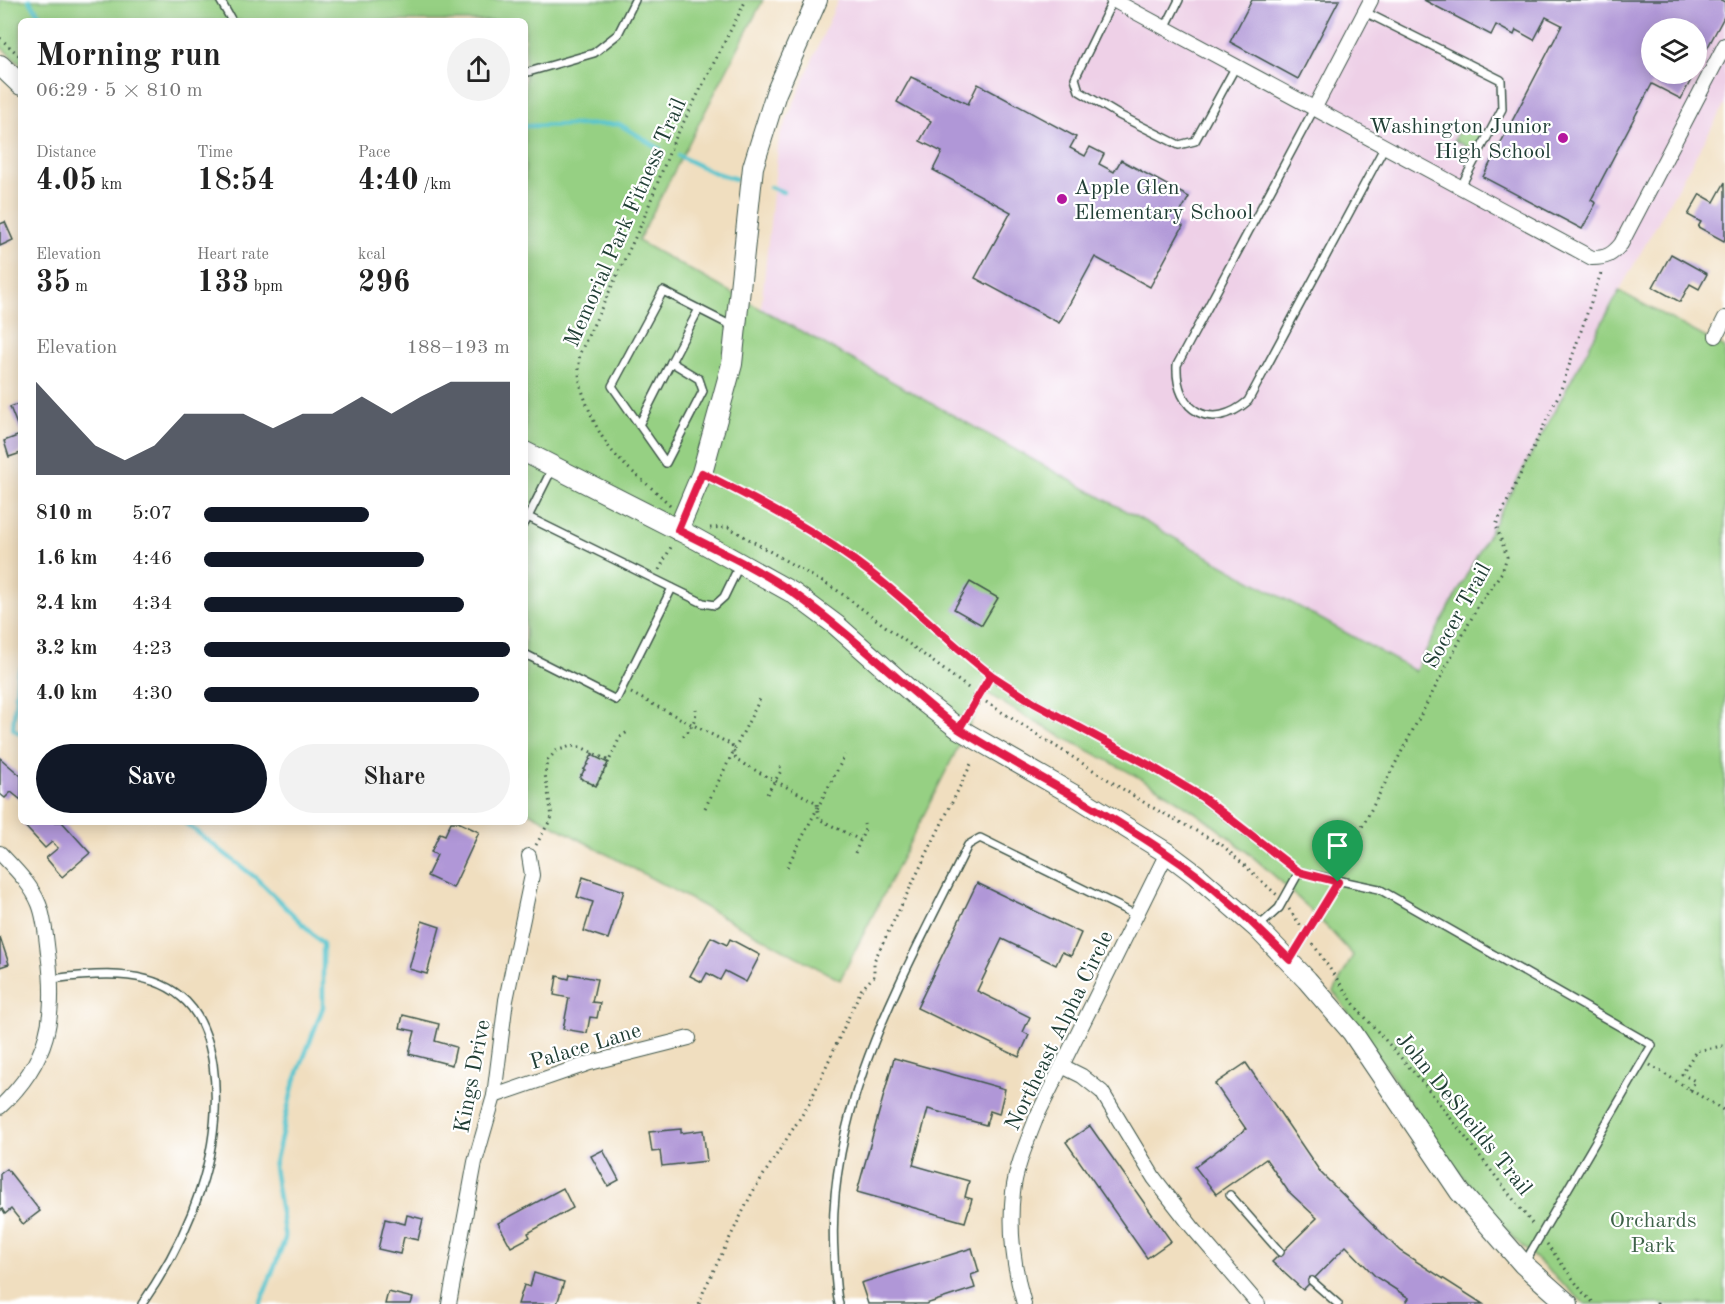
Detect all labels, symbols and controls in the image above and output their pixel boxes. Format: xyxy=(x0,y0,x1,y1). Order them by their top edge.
map controls xyxy=(1641,18,1707,84)
button: layers xyxy=(1641,18,1707,84)
button: share xyxy=(447,38,510,101)
text: Morning run xyxy=(36,40,221,73)
text: 06:29 · 5 × 810 m xyxy=(36,81,203,101)
street label: Memorial Park Fitness Trail xyxy=(561,95,691,350)
place label: Washington Junior High School xyxy=(1369,116,1551,163)
marker: Washington Junior High School xyxy=(1556,131,1570,145)
text: Distance xyxy=(36,145,96,161)
text: Time xyxy=(197,145,233,161)
text: Pace xyxy=(358,145,390,161)
text: 4.05 xyxy=(36,166,97,196)
text: 18:54 xyxy=(197,166,275,196)
text: 4:40 xyxy=(358,166,419,196)
text: km xyxy=(97,177,122,193)
text: /km xyxy=(419,177,451,193)
place label: Apple Glen Elementary School xyxy=(1074,177,1253,224)
marker: Apple Glen Elementary School xyxy=(1055,192,1069,206)
text: Elevation xyxy=(36,247,101,263)
text: Heart rate xyxy=(197,247,269,263)
text: kcal xyxy=(358,247,386,263)
text: 35 xyxy=(36,268,71,298)
text: 133 xyxy=(197,268,249,298)
text: 296 xyxy=(358,268,410,298)
text: m xyxy=(71,279,88,295)
text: bpm xyxy=(249,279,283,295)
text: Elevation xyxy=(36,338,117,358)
text: 188–193 m xyxy=(407,338,510,358)
text: 810 m xyxy=(36,504,92,524)
text: 5:07 xyxy=(132,504,172,524)
text: 1.6 km xyxy=(36,549,98,569)
text: 4:46 xyxy=(132,549,172,569)
street label: Soccer Trail xyxy=(1420,560,1496,672)
text: 2.4 km xyxy=(36,594,98,614)
text: 4:34 xyxy=(132,594,172,614)
text: 3.2 km xyxy=(36,639,98,659)
text: 4:23 xyxy=(132,639,172,659)
text: 4.0 km xyxy=(36,684,98,704)
text: 4:30 xyxy=(132,684,172,704)
button: Save xyxy=(36,744,267,813)
button: Share xyxy=(279,744,510,813)
pin xyxy=(1312,820,1363,882)
icon: arrive xyxy=(1321,829,1354,862)
street label: Northeast Alpha Circle xyxy=(1002,927,1118,1134)
street label: Kings Drive xyxy=(451,1018,495,1135)
street label: Palace Lane xyxy=(527,1020,644,1074)
street label: John DeSheilds Trail xyxy=(1391,1029,1536,1200)
park label: Orchards Park xyxy=(1610,1210,1696,1257)

